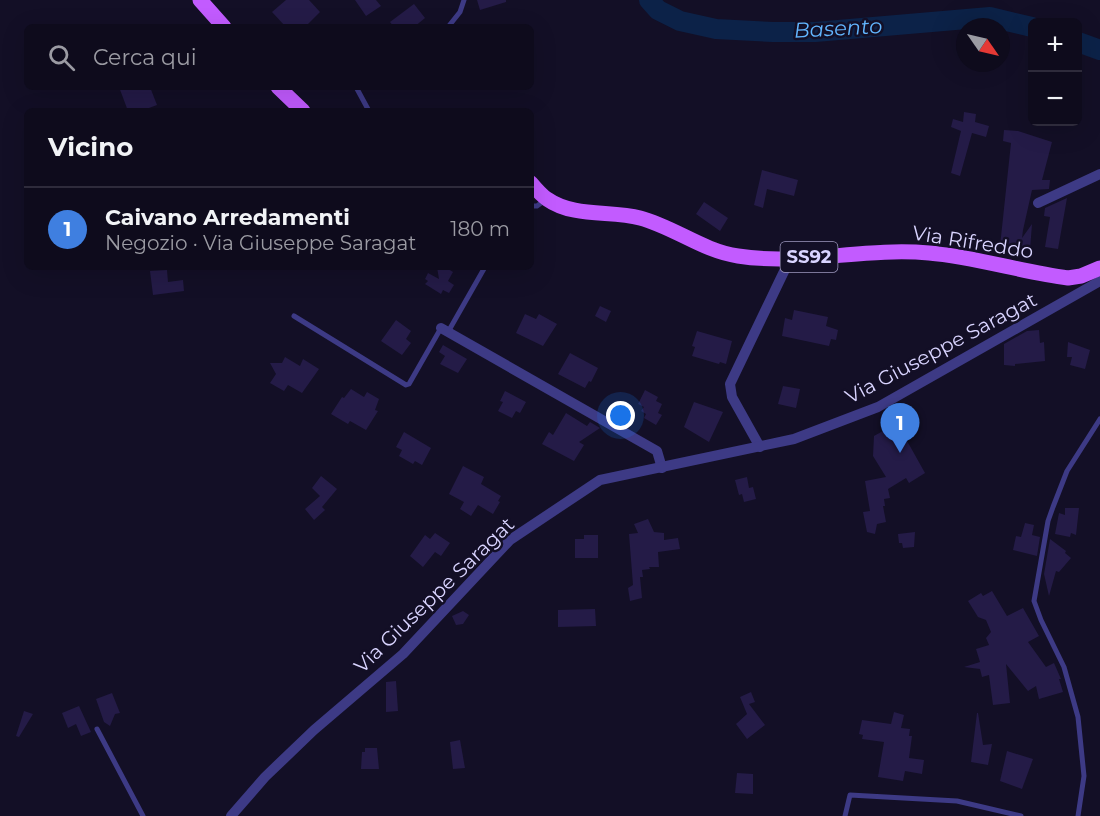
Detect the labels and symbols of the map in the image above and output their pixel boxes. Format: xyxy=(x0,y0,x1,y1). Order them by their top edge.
water label: Basento xyxy=(793,13,883,43)
north arrow xyxy=(956,18,1010,72)
street label: Via Rifreddo xyxy=(911,221,1035,263)
road number: SS92 xyxy=(780,242,838,272)
street label: Via Giuseppe Saragat xyxy=(841,287,1041,409)
your location xyxy=(606,401,635,430)
pin: 1 xyxy=(880,404,920,453)
street label: Via Giuseppe Saragat xyxy=(349,512,519,678)

